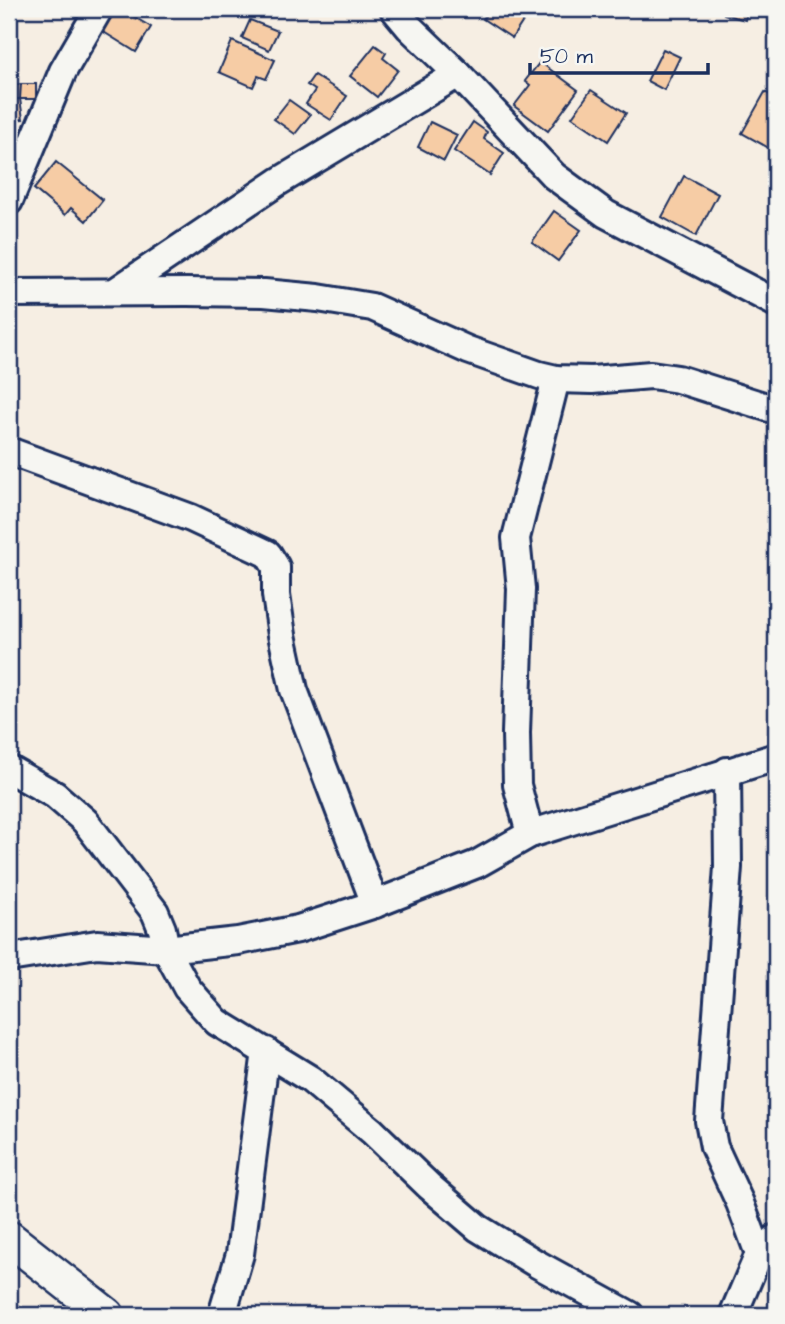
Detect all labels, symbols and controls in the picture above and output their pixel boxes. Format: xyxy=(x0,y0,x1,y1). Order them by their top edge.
scale bar xyxy=(530,32,708,76)
text: 50 m xyxy=(540,42,594,71)

